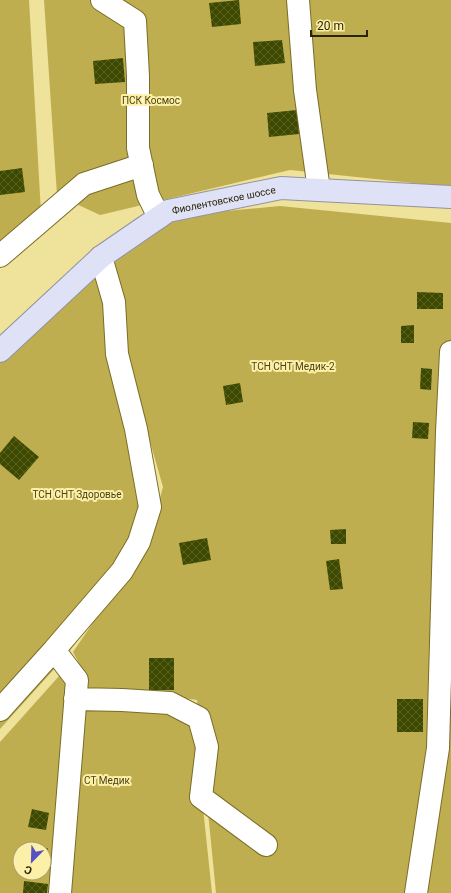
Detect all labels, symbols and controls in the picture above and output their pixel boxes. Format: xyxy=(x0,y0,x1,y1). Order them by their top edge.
scale bar xyxy=(311,12,367,38)
text: 20 m xyxy=(317,19,344,33)
park label: ПСК Космос xyxy=(122,95,180,106)
street label: Фиолентовское шоссе xyxy=(171,184,277,216)
park label: ТСН СНТ Медик-2 xyxy=(251,361,335,372)
park label: ТСН СНТ Здоровье xyxy=(32,489,122,500)
park label: СТ Медик xyxy=(84,775,131,786)
north arrow xyxy=(12,841,52,881)
text: С xyxy=(22,862,34,877)

